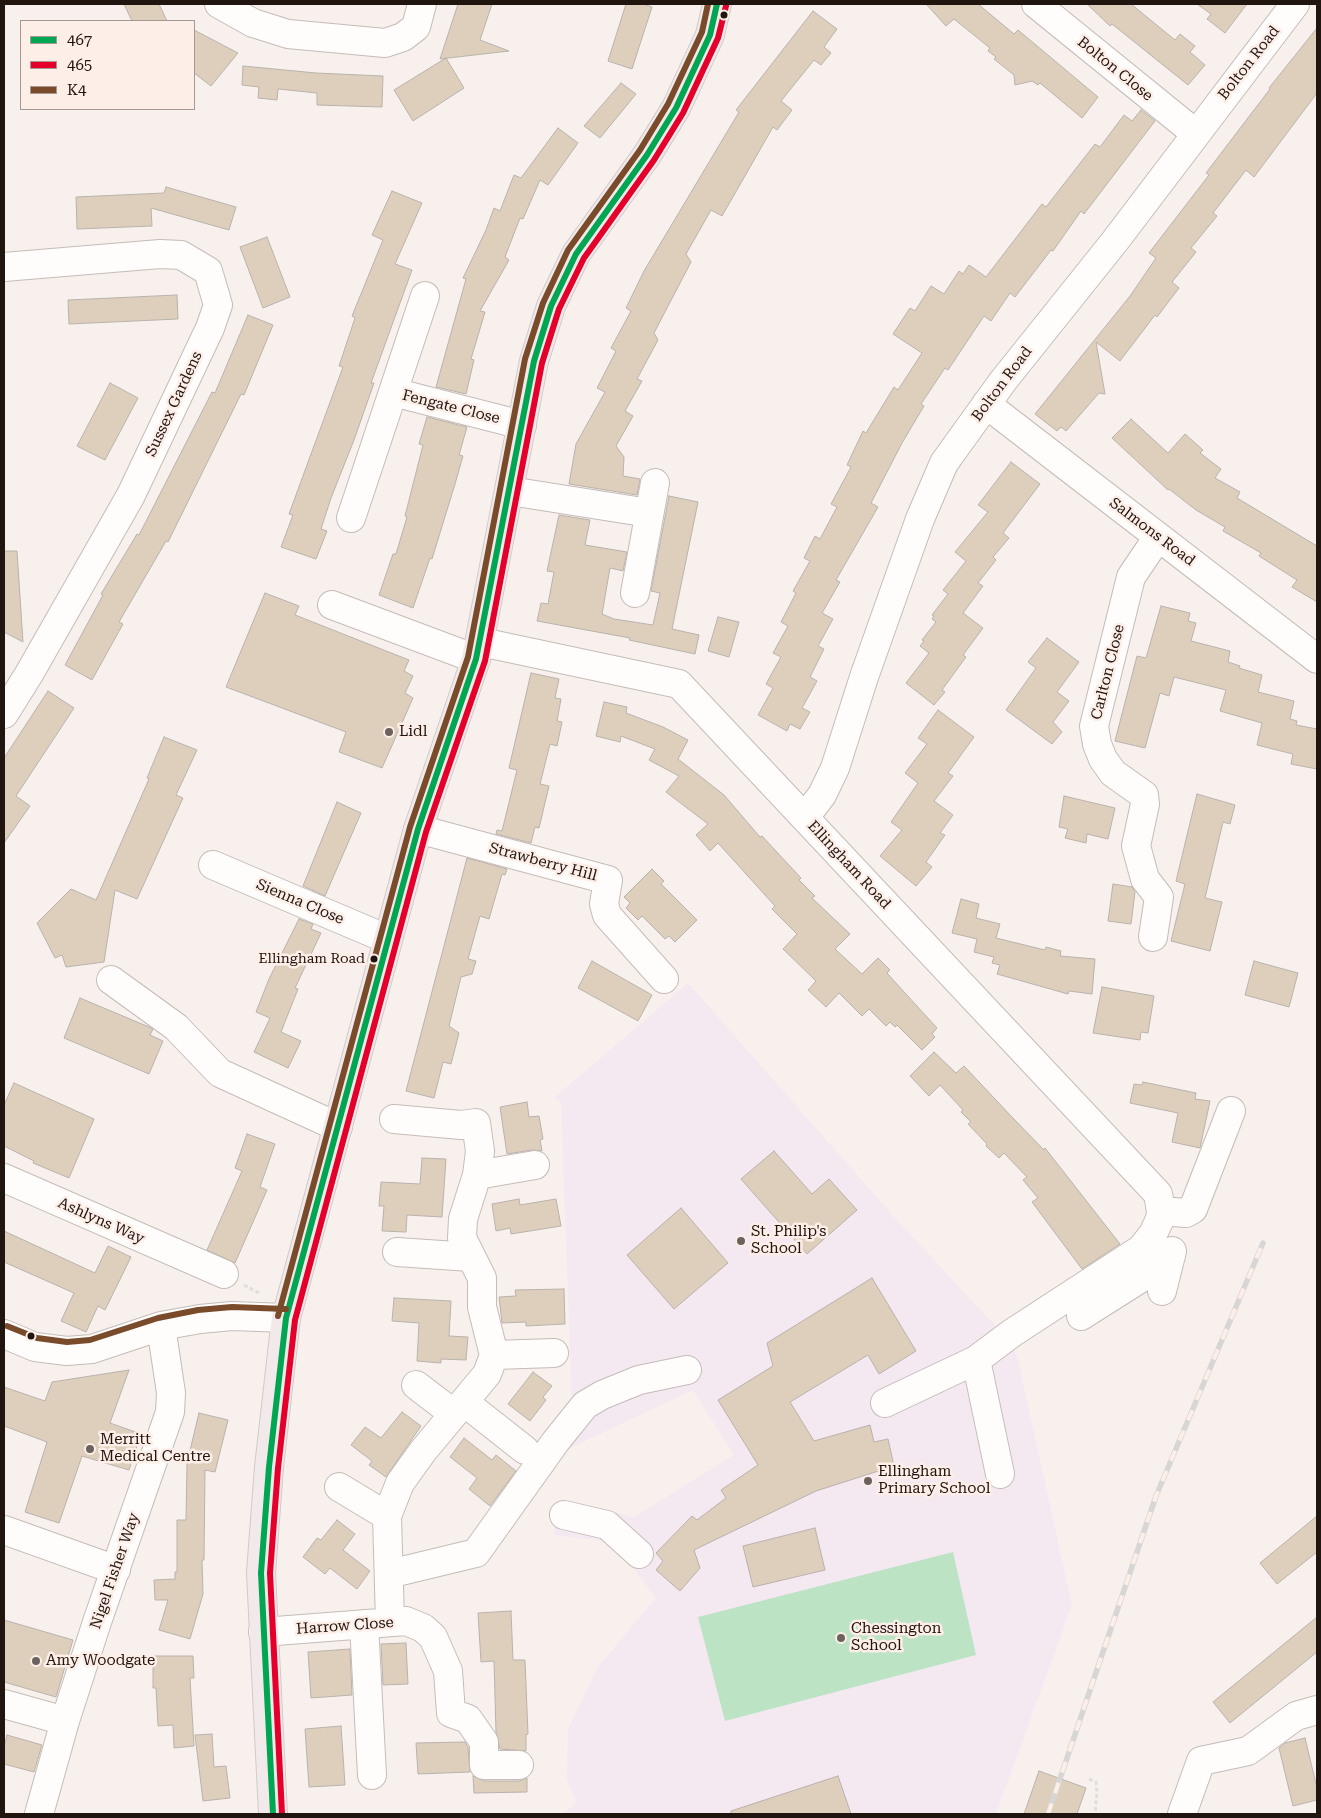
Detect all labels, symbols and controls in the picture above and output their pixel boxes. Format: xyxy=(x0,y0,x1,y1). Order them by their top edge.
unlabelled marker xyxy=(719,10,729,20)
legend xyxy=(20,20,195,110)
street label: Bolton Road xyxy=(1215,22,1283,104)
text: 467 xyxy=(67,31,92,49)
street label: Bolton Close xyxy=(1074,33,1156,105)
text: 465 xyxy=(67,56,92,74)
text: K4 xyxy=(67,81,86,99)
street label: Bolton Road xyxy=(968,343,1036,425)
street label: Sussex Gardens xyxy=(142,349,206,459)
street label: Fengate Close xyxy=(400,386,502,428)
street label: Salmons Road xyxy=(1106,494,1198,570)
street label: Carlton Close xyxy=(1087,622,1129,722)
place label: Lidl xyxy=(399,723,427,741)
marker: Lidl xyxy=(383,726,395,738)
street label: Ellingham Road xyxy=(804,817,894,913)
street label: Strawberry Hill xyxy=(487,839,599,885)
street label: Sienna Close xyxy=(253,875,347,929)
place label: Ellingham Road xyxy=(259,951,365,967)
marker: Ellingham Road xyxy=(369,954,379,964)
street label: Ashlyns Way xyxy=(55,1194,147,1248)
place label: St. Philip's School xyxy=(751,1223,826,1258)
marker: St. Philip's School xyxy=(735,1235,747,1247)
unlabelled marker xyxy=(26,1331,36,1341)
place label: Merritt Medical Centre xyxy=(100,1431,210,1466)
marker: Merritt Medical Centre xyxy=(84,1443,96,1455)
place label: Ellingham Primary School xyxy=(878,1463,990,1498)
marker: Ellingham Primary School xyxy=(862,1475,874,1487)
street label: Nigel Fisher Way xyxy=(87,1511,143,1631)
street label: Harrow Close xyxy=(296,1614,394,1638)
place label: Chessington School xyxy=(851,1620,941,1655)
marker: Chessington School xyxy=(835,1632,847,1644)
place label: Amy Woodgate xyxy=(46,1652,155,1670)
marker: Amy Woodgate xyxy=(30,1655,42,1667)

